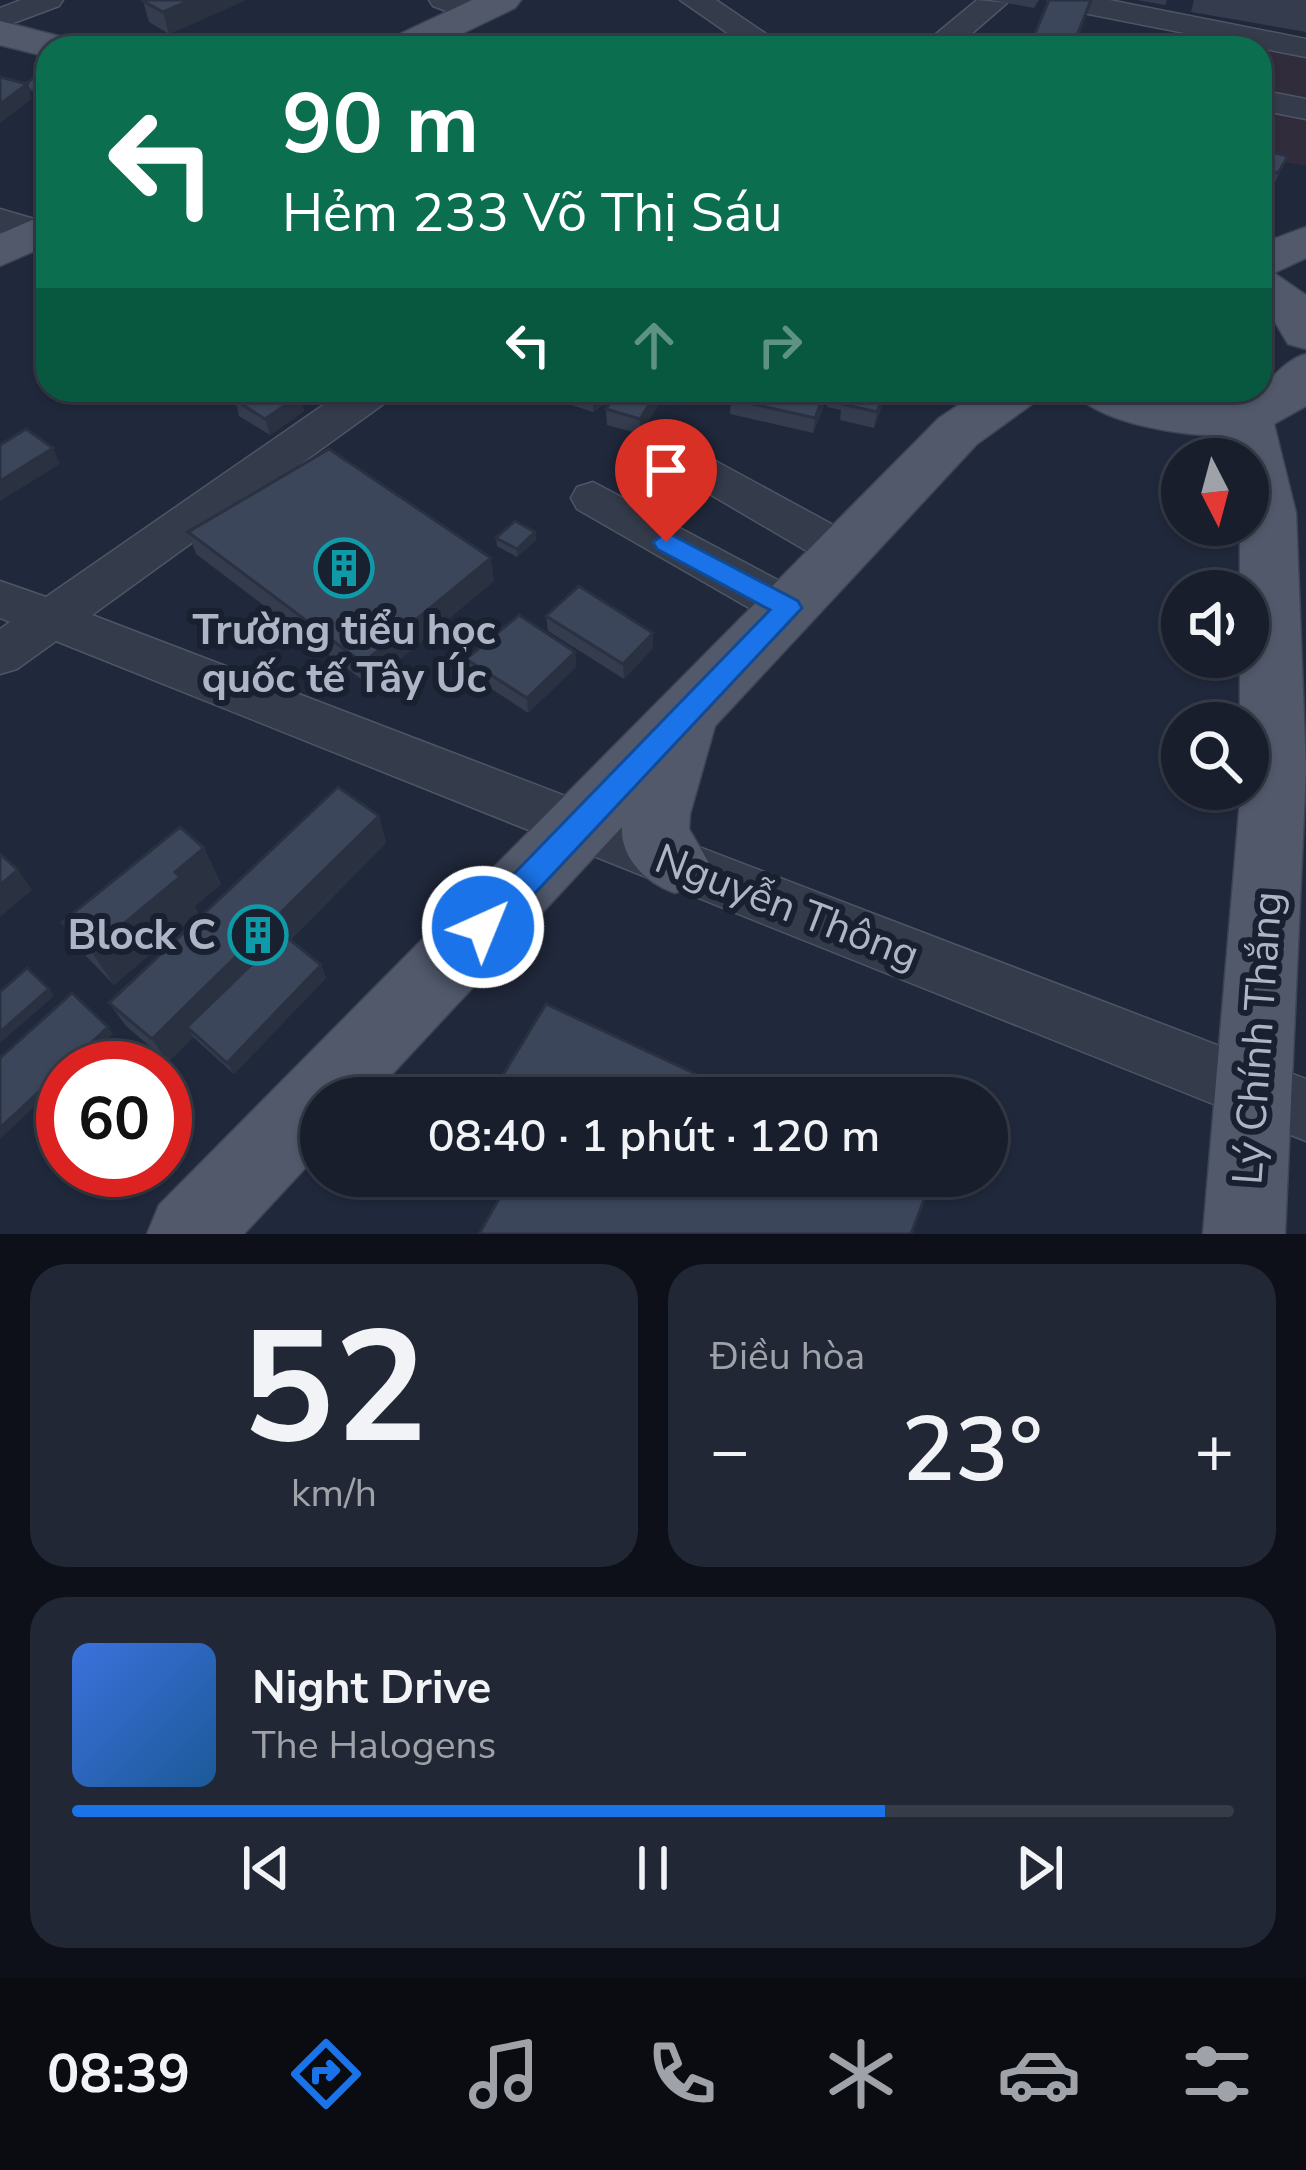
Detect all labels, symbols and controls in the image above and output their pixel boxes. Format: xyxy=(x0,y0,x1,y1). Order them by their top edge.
text: 90 m xyxy=(282,67,479,182)
icon: left xyxy=(84,84,240,240)
text: Hẻm 233 Võ Thị Sáu xyxy=(282,176,783,250)
icon: left xyxy=(495,312,561,378)
icon: ahead xyxy=(621,312,687,378)
icon: right xyxy=(747,312,813,378)
pin xyxy=(615,419,717,542)
icon: arrive xyxy=(633,437,699,503)
north arrow xyxy=(1161,438,1269,546)
map controls xyxy=(1161,438,1269,810)
building icon: Trường tiểu học quốc tế Tây Úc xyxy=(313,537,375,599)
button: sound xyxy=(1161,570,1269,678)
place label: Trường tiểu học quốc tế Tây Úc xyxy=(193,602,496,707)
button: search xyxy=(1161,702,1269,810)
street label: Nguyễn Thông xyxy=(647,830,927,984)
position arrow xyxy=(420,864,546,990)
street label: Lý Chính Thắng xyxy=(1219,890,1297,1186)
building icon: Block C xyxy=(227,904,289,966)
place label: Block C xyxy=(68,907,216,964)
speed limit sign: 60 xyxy=(36,1041,192,1197)
text: 08:40 · 1 phút · 120 m xyxy=(428,1106,880,1167)
text: 52 xyxy=(240,1282,428,1495)
text: Điều hòa xyxy=(710,1330,865,1383)
text: 23° xyxy=(901,1389,1043,1512)
text: − xyxy=(710,1406,750,1496)
text: + xyxy=(1194,1406,1234,1496)
text: km/h xyxy=(291,1467,377,1520)
text: Night Drive xyxy=(252,1658,491,1719)
text: The Halogens xyxy=(252,1719,496,1772)
icon: previous xyxy=(233,1835,299,1901)
icon: pause xyxy=(620,1835,686,1901)
icon: next xyxy=(1007,1835,1073,1901)
icon: directions xyxy=(284,2032,368,2116)
icon: music xyxy=(462,2032,546,2116)
icon: phone xyxy=(640,2032,724,2116)
icon: climate xyxy=(819,2032,903,2116)
icon: car xyxy=(997,2032,1081,2116)
icon: filters xyxy=(1175,2032,1259,2116)
text: 08:39 xyxy=(47,2037,190,2111)

